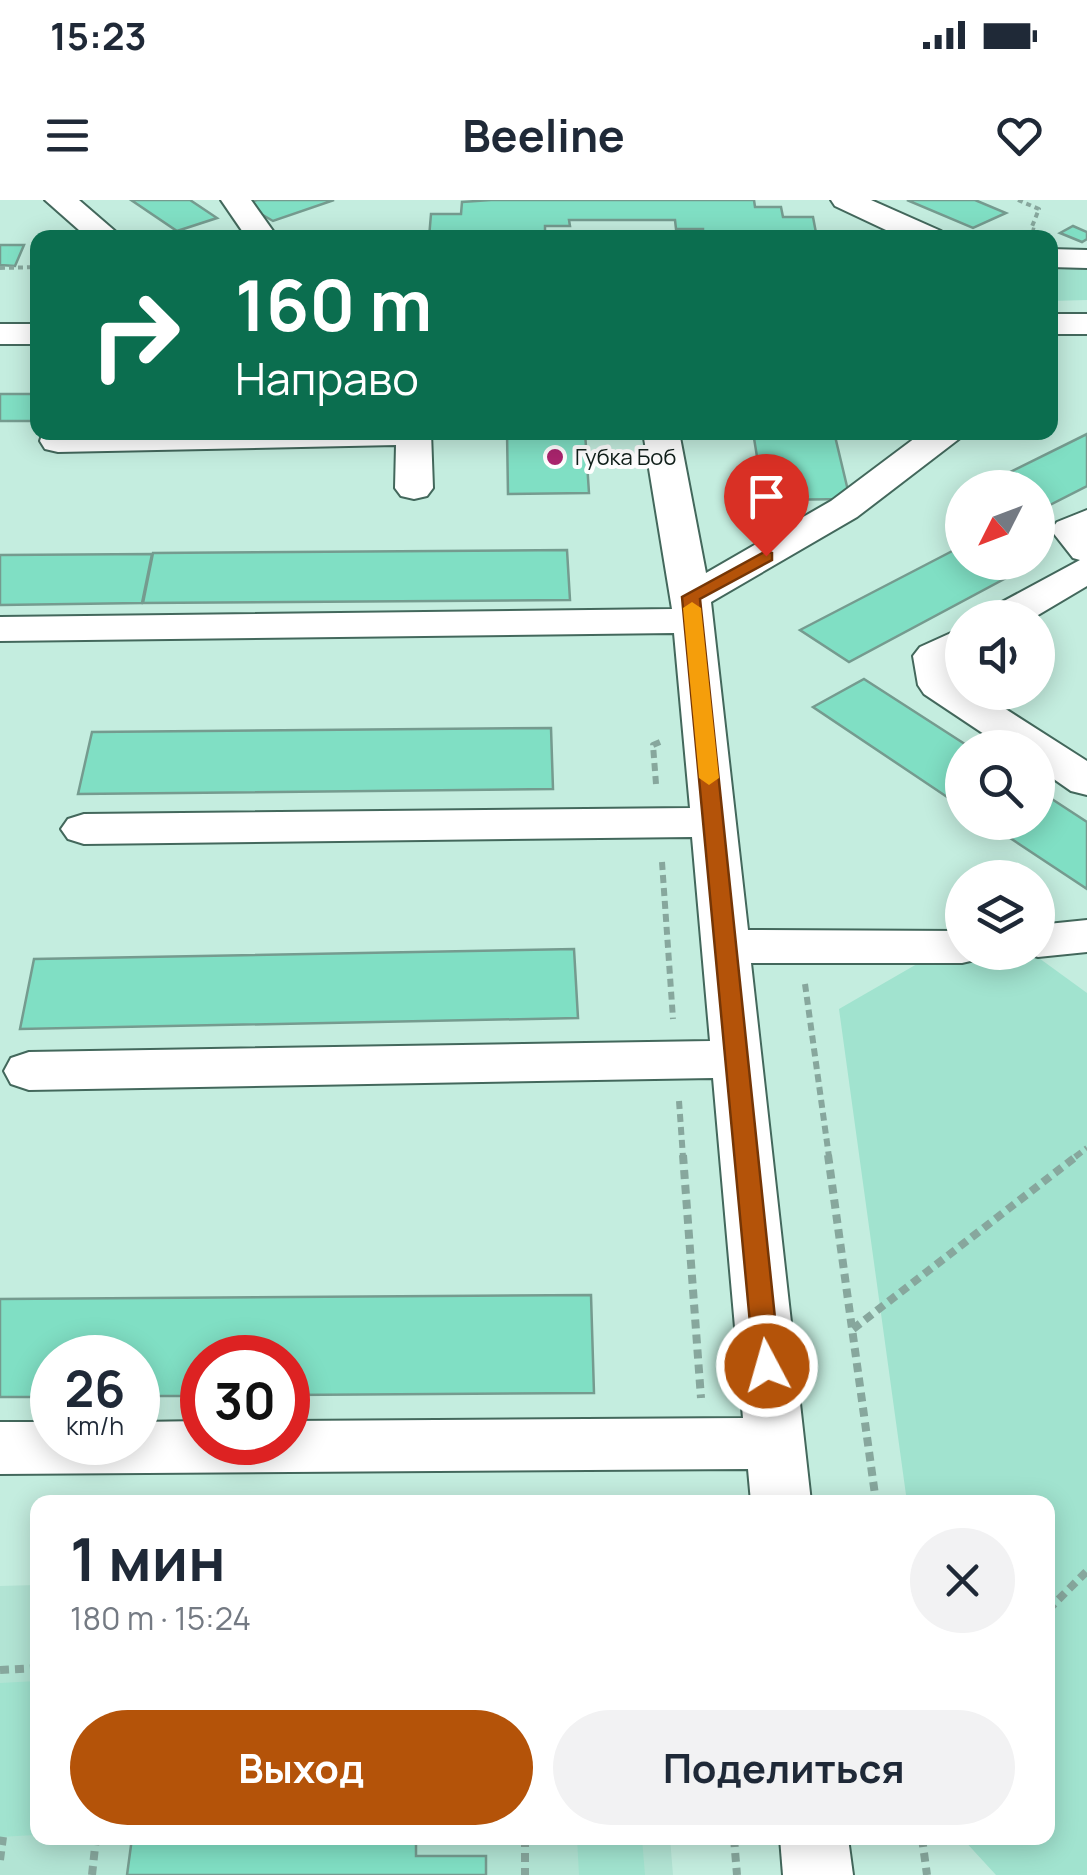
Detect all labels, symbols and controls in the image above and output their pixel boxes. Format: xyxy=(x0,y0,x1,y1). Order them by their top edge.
text: 15:23 xyxy=(50,9,147,61)
text: Beeline xyxy=(462,104,625,166)
icon: menu xyxy=(40,108,95,163)
icon: heart xyxy=(992,108,1047,163)
text: 160 m xyxy=(235,256,432,352)
icon: right xyxy=(70,270,200,400)
text: Направо xyxy=(235,347,419,409)
place label: Губка Боб xyxy=(575,442,676,472)
marker: Губка Боб xyxy=(544,446,566,468)
pin xyxy=(724,454,809,557)
icon: arrive xyxy=(739,469,794,524)
north arrow xyxy=(945,470,1055,580)
map controls xyxy=(945,470,1055,970)
button: sound xyxy=(945,600,1055,710)
button: search xyxy=(945,730,1055,840)
button: layers xyxy=(945,860,1055,970)
position arrow xyxy=(715,1314,819,1418)
speed limit sign: 30 xyxy=(180,1335,310,1465)
text: 26 xyxy=(65,1354,125,1422)
text: km/h xyxy=(66,1408,124,1443)
text: 1 мин xyxy=(70,1517,226,1599)
button: close xyxy=(910,1528,1015,1633)
text: 180 m · 15:24 xyxy=(70,1596,251,1640)
button: Выход xyxy=(70,1710,533,1825)
button: Поделиться xyxy=(553,1710,1015,1825)

